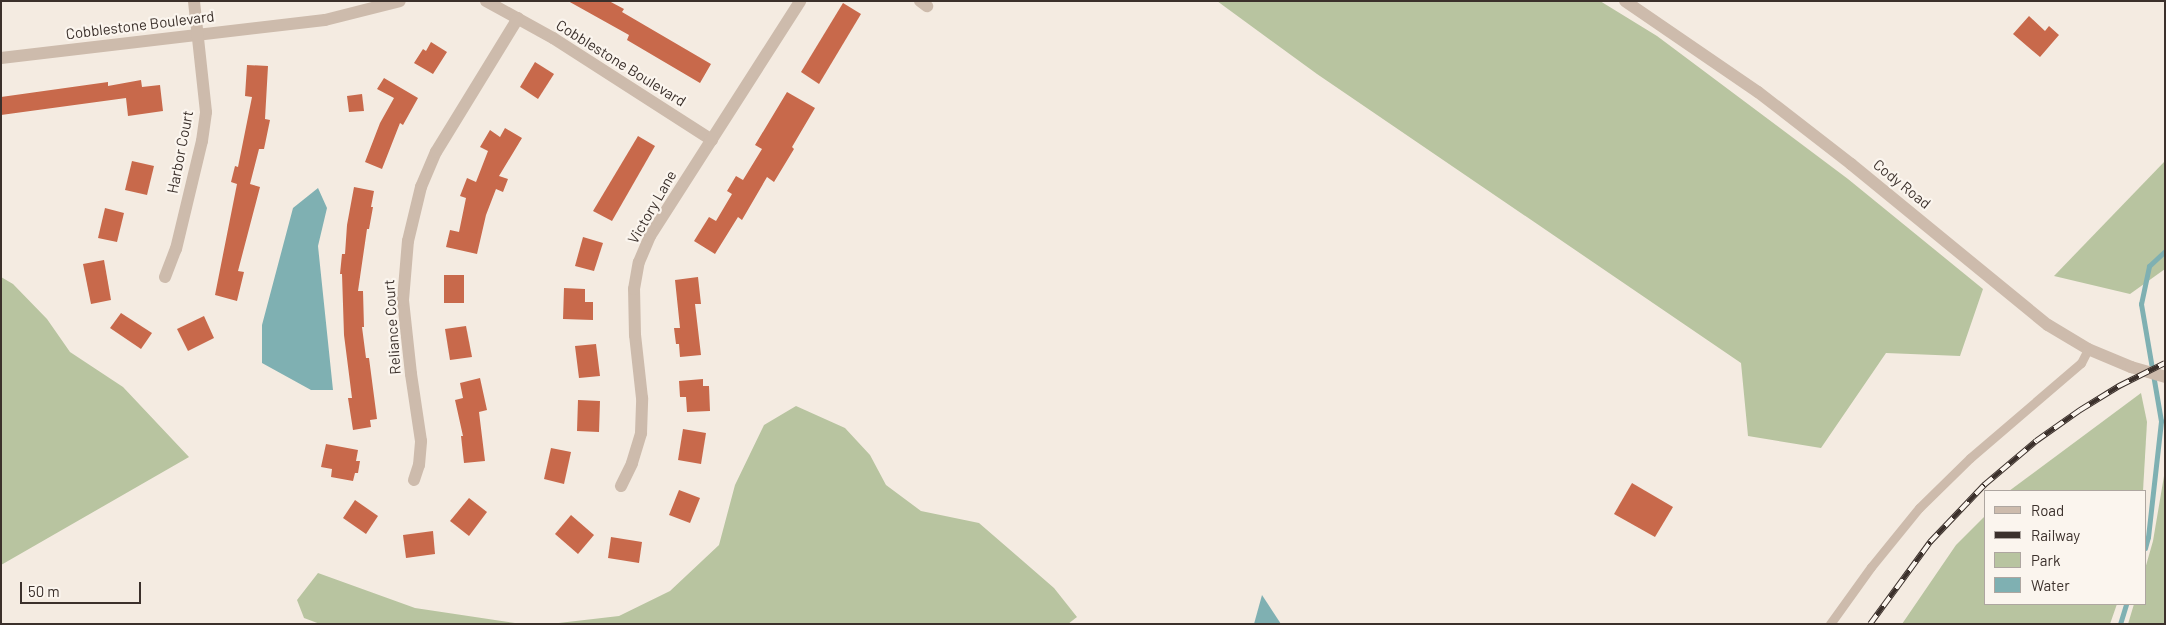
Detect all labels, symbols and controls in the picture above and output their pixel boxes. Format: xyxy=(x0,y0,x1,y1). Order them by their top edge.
street label: Cobblestone Boulevard xyxy=(65,7,215,43)
street label: Cobblestone Boulevard xyxy=(553,16,689,110)
street label: Harbor Court xyxy=(163,109,197,195)
street label: Cody Road xyxy=(1870,155,1934,213)
street label: Victory Lane xyxy=(624,167,680,247)
street label: Reliance Court xyxy=(380,279,404,375)
legend xyxy=(1984,490,2146,605)
text: Road xyxy=(2031,501,2064,519)
text: Railway xyxy=(2031,526,2080,544)
text: Park xyxy=(2031,551,2060,569)
scale bar xyxy=(22,572,144,604)
text: Water xyxy=(2031,576,2070,594)
text: 50 m xyxy=(28,582,60,600)

